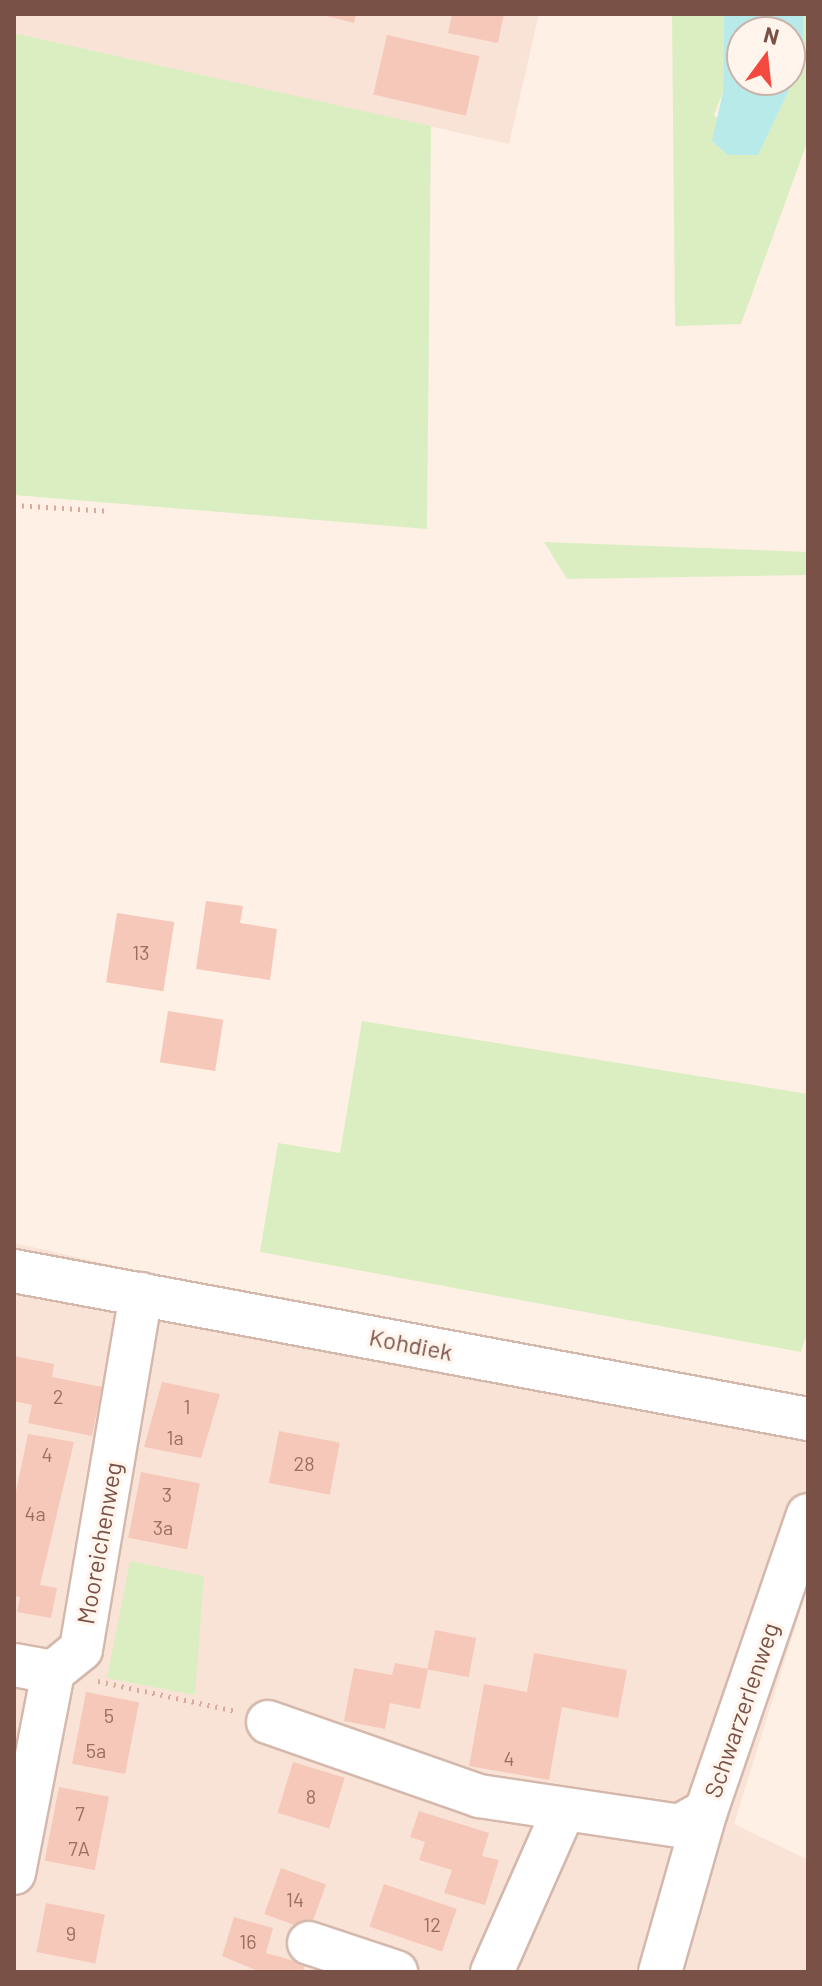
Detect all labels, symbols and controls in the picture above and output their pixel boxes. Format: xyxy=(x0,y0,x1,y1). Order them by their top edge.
north arrow xyxy=(726,16,806,96)
text: N xyxy=(761,20,782,49)
house number: 13 xyxy=(132,940,150,964)
street label: Kohdiek xyxy=(367,1322,455,1366)
house number: 2 xyxy=(53,1384,63,1408)
house number: 1 xyxy=(184,1394,190,1418)
house number: 1a xyxy=(166,1425,184,1449)
house number: 4 xyxy=(41,1442,53,1466)
house number: 28 xyxy=(293,1451,315,1475)
street label: Mooreichenweg xyxy=(71,1460,127,1626)
house number: 3 xyxy=(162,1482,172,1506)
house number: 4a xyxy=(24,1501,46,1525)
house number: 3a xyxy=(153,1515,173,1539)
street label: Schwarzerlenweg xyxy=(698,1619,784,1801)
house number: 5 xyxy=(104,1703,114,1727)
house number: 5a xyxy=(86,1738,106,1762)
house number: 4 xyxy=(503,1746,515,1770)
house number: 8 xyxy=(306,1784,316,1808)
house number: 7 xyxy=(75,1801,85,1825)
house number: 7A xyxy=(68,1836,90,1860)
house number: 14 xyxy=(286,1887,304,1911)
house number: 12 xyxy=(423,1912,441,1936)
house number: 9 xyxy=(66,1921,76,1945)
house number: 16 xyxy=(239,1929,257,1953)

